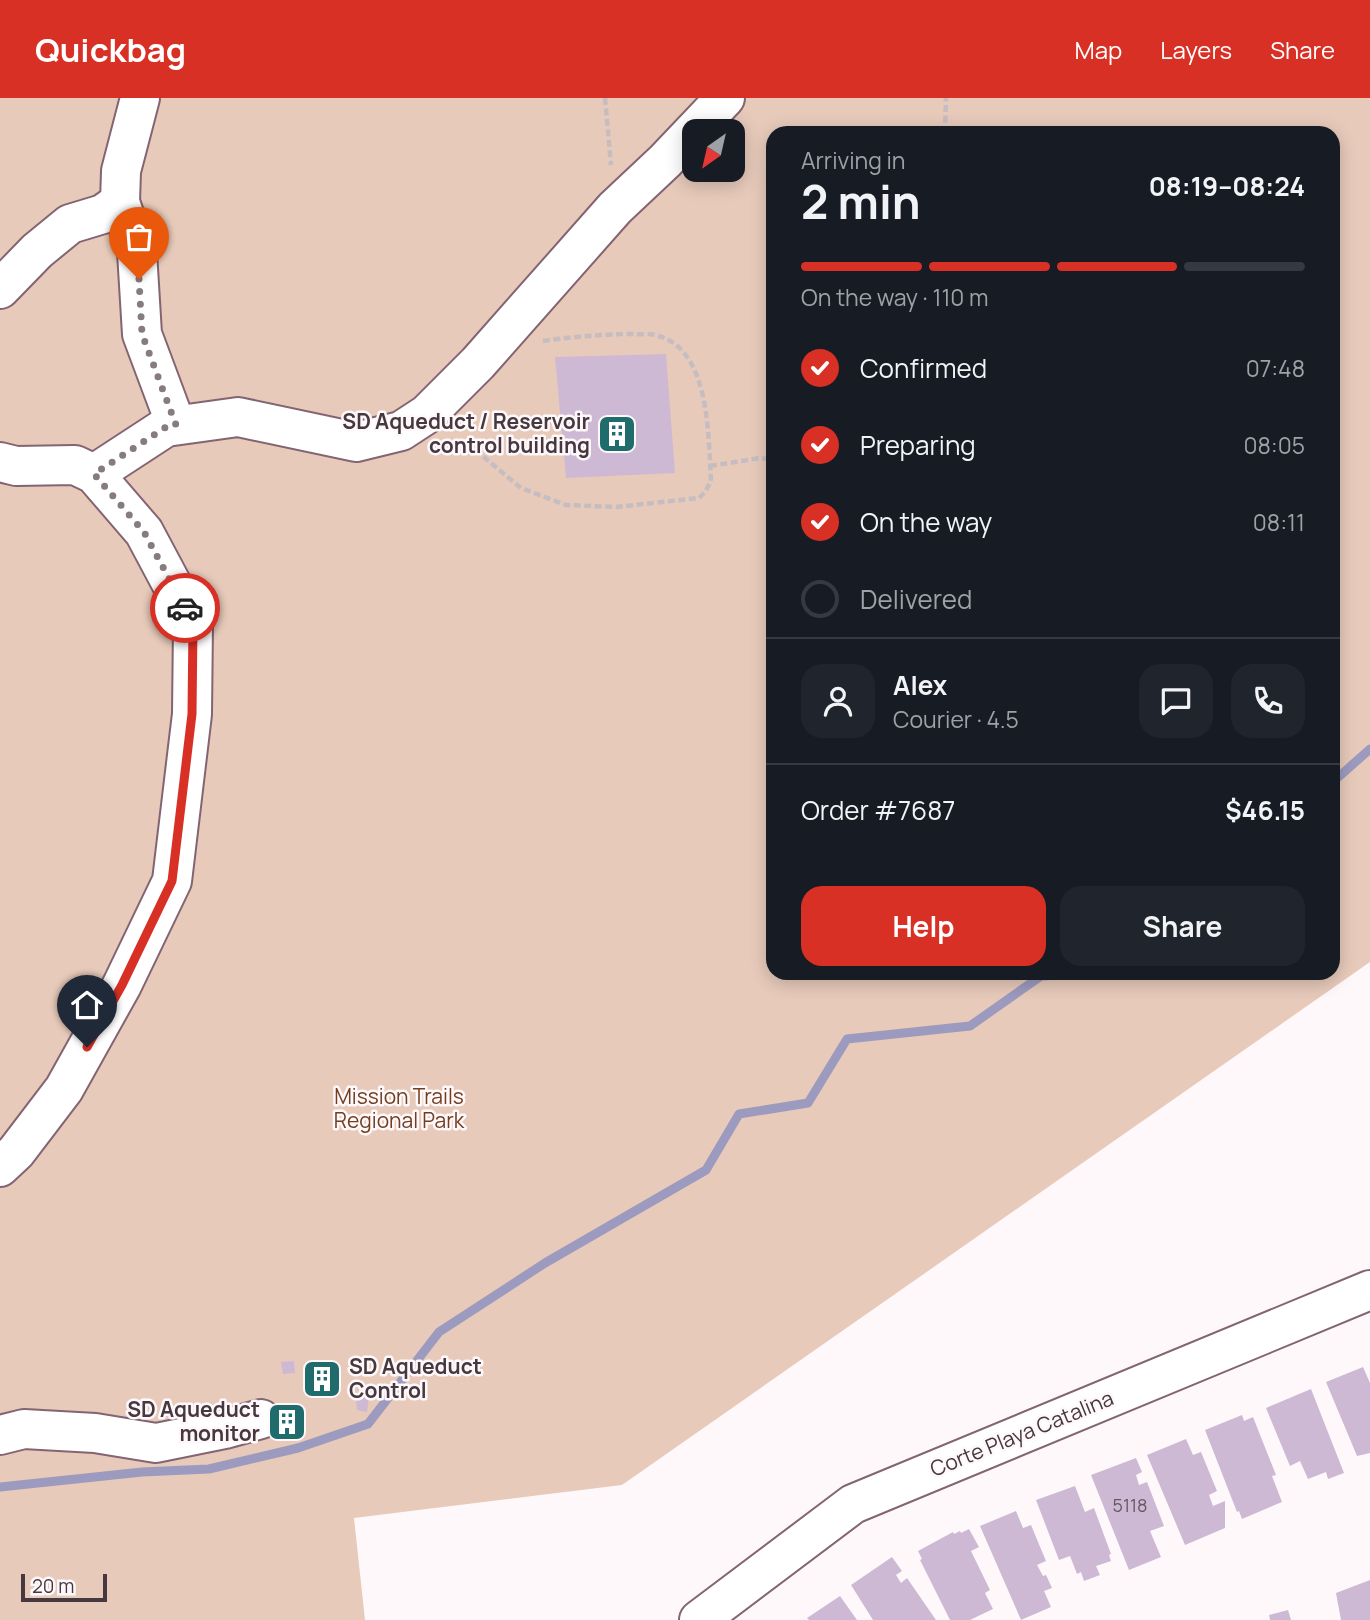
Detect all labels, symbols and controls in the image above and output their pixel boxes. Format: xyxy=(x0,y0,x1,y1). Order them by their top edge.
text: Quickbag xyxy=(35,27,186,72)
text: Map xyxy=(1075,33,1122,66)
text: Layers xyxy=(1160,33,1232,66)
text: Share xyxy=(1270,33,1335,66)
north arrow xyxy=(682,119,746,182)
map controls xyxy=(682,119,745,182)
text: Arriving in xyxy=(801,144,906,176)
text: 08:19–08:24 xyxy=(1149,168,1305,204)
text: 2 min xyxy=(801,170,921,233)
pin xyxy=(109,207,169,279)
icon: bag xyxy=(120,218,158,256)
text: On the way · 110 m xyxy=(801,281,988,313)
icon: check xyxy=(801,349,839,387)
text: Confirmed xyxy=(860,350,987,386)
text: 07:48 xyxy=(1246,352,1305,384)
place label: SD Aqueduct / Reservoir control building xyxy=(342,407,590,459)
building icon: SD Aqueduct / Reservoir control building xyxy=(596,413,638,455)
icon: check xyxy=(801,426,839,464)
text: Preparing xyxy=(860,427,976,463)
text: 08:05 xyxy=(1243,429,1305,461)
icon: check xyxy=(801,503,839,541)
text: On the way xyxy=(860,504,992,540)
text: 08:11 xyxy=(1253,506,1305,538)
courier xyxy=(150,573,220,643)
text: Delivered xyxy=(860,581,972,617)
icon: car xyxy=(166,589,204,627)
button: person xyxy=(801,664,875,738)
button: chat xyxy=(1139,664,1213,738)
button: phone xyxy=(1231,664,1305,738)
text: Alex xyxy=(893,667,947,703)
text: Courier · 4.5 xyxy=(893,703,1019,735)
text: Order #7687 xyxy=(801,792,955,828)
text: $46.15 xyxy=(1225,792,1305,828)
button: Help xyxy=(801,886,1046,966)
button: Share xyxy=(1060,886,1305,966)
pin xyxy=(57,975,117,1047)
icon: home xyxy=(68,986,106,1024)
park label: Mission Trails Regional Park xyxy=(334,1082,465,1134)
place label: SD Aqueduct Control xyxy=(349,1352,482,1404)
building icon: SD Aqueduct Control xyxy=(301,1358,343,1400)
street label: Corte Playa Catalina xyxy=(926,1384,1117,1483)
place label: SD Aqueduct monitor xyxy=(127,1395,260,1447)
building icon: SD Aqueduct monitor xyxy=(266,1401,308,1443)
house number: 5118 xyxy=(1113,1493,1147,1517)
scale bar xyxy=(21,1571,107,1603)
text: 20 m xyxy=(32,1573,74,1599)

